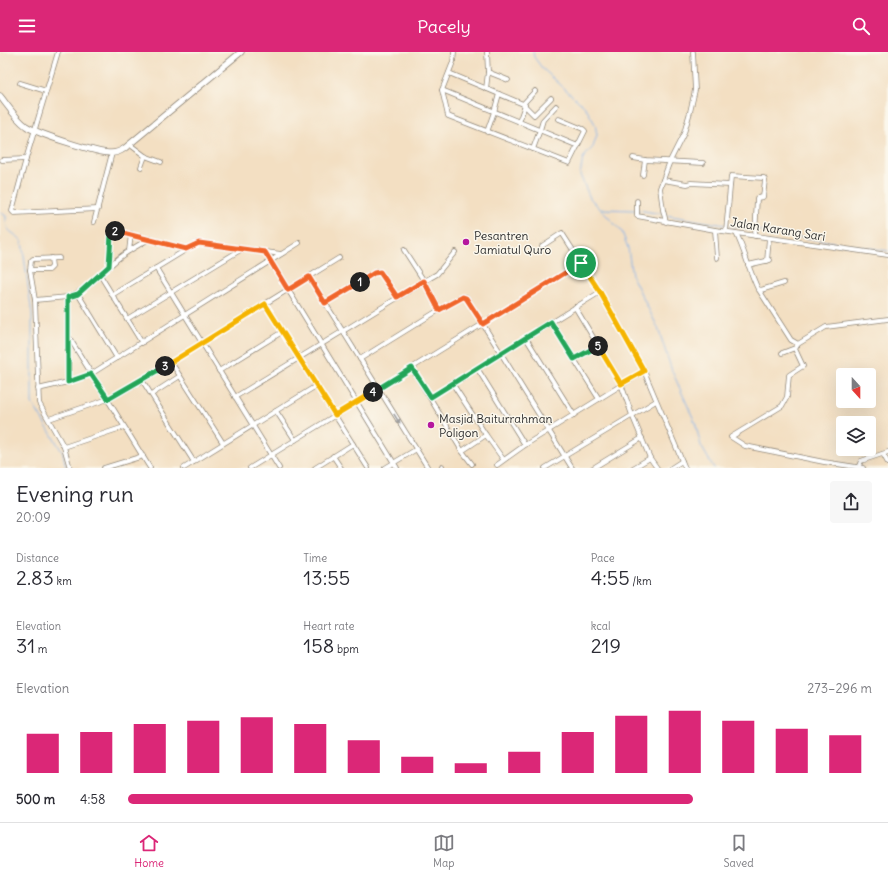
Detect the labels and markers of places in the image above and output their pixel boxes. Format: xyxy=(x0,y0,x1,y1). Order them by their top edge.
pin: 2 xyxy=(105,221,125,241)
place label: Pesantren Jamiatul Quro xyxy=(474,228,551,257)
marker: Pesantren Jamiatul Quro xyxy=(461,237,471,247)
pin xyxy=(564,246,598,280)
pin: 1 xyxy=(350,272,370,292)
pin: 5 xyxy=(588,336,608,356)
pin: 3 xyxy=(155,356,175,376)
pin: 4 xyxy=(363,382,383,402)
place label: Masjid Baiturrahman Poligon xyxy=(439,411,553,440)
marker: Masjid Baiturrahman Poligon xyxy=(426,420,436,430)

